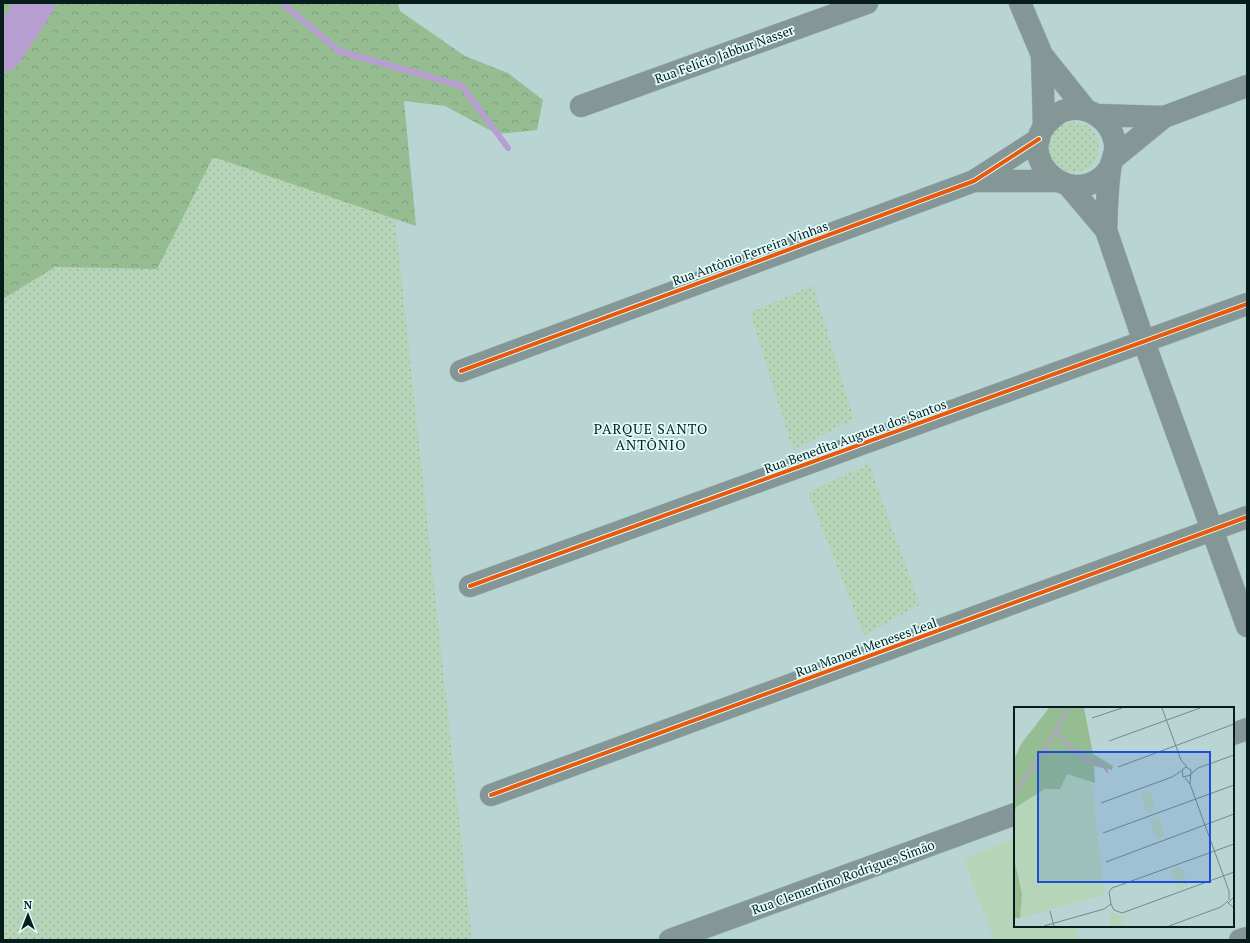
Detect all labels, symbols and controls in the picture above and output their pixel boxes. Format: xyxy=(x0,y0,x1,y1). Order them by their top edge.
street label: Rua Felício Jabbur Nasser xyxy=(652,20,796,88)
street label: Rua Antônio Ferreira Vinhas xyxy=(670,216,830,290)
street label: Rua Benedita Augusta dos Santos xyxy=(761,395,949,477)
district label: PARQUE SANTO ANTÔNIO xyxy=(594,419,708,454)
street label: Rua Manoel Meneses Leal xyxy=(793,613,939,681)
inset map xyxy=(1014,707,1234,927)
street label: Rua Clementino Rodrigues Simão xyxy=(749,835,937,919)
north arrow xyxy=(8,895,48,935)
text: N xyxy=(24,898,33,912)

